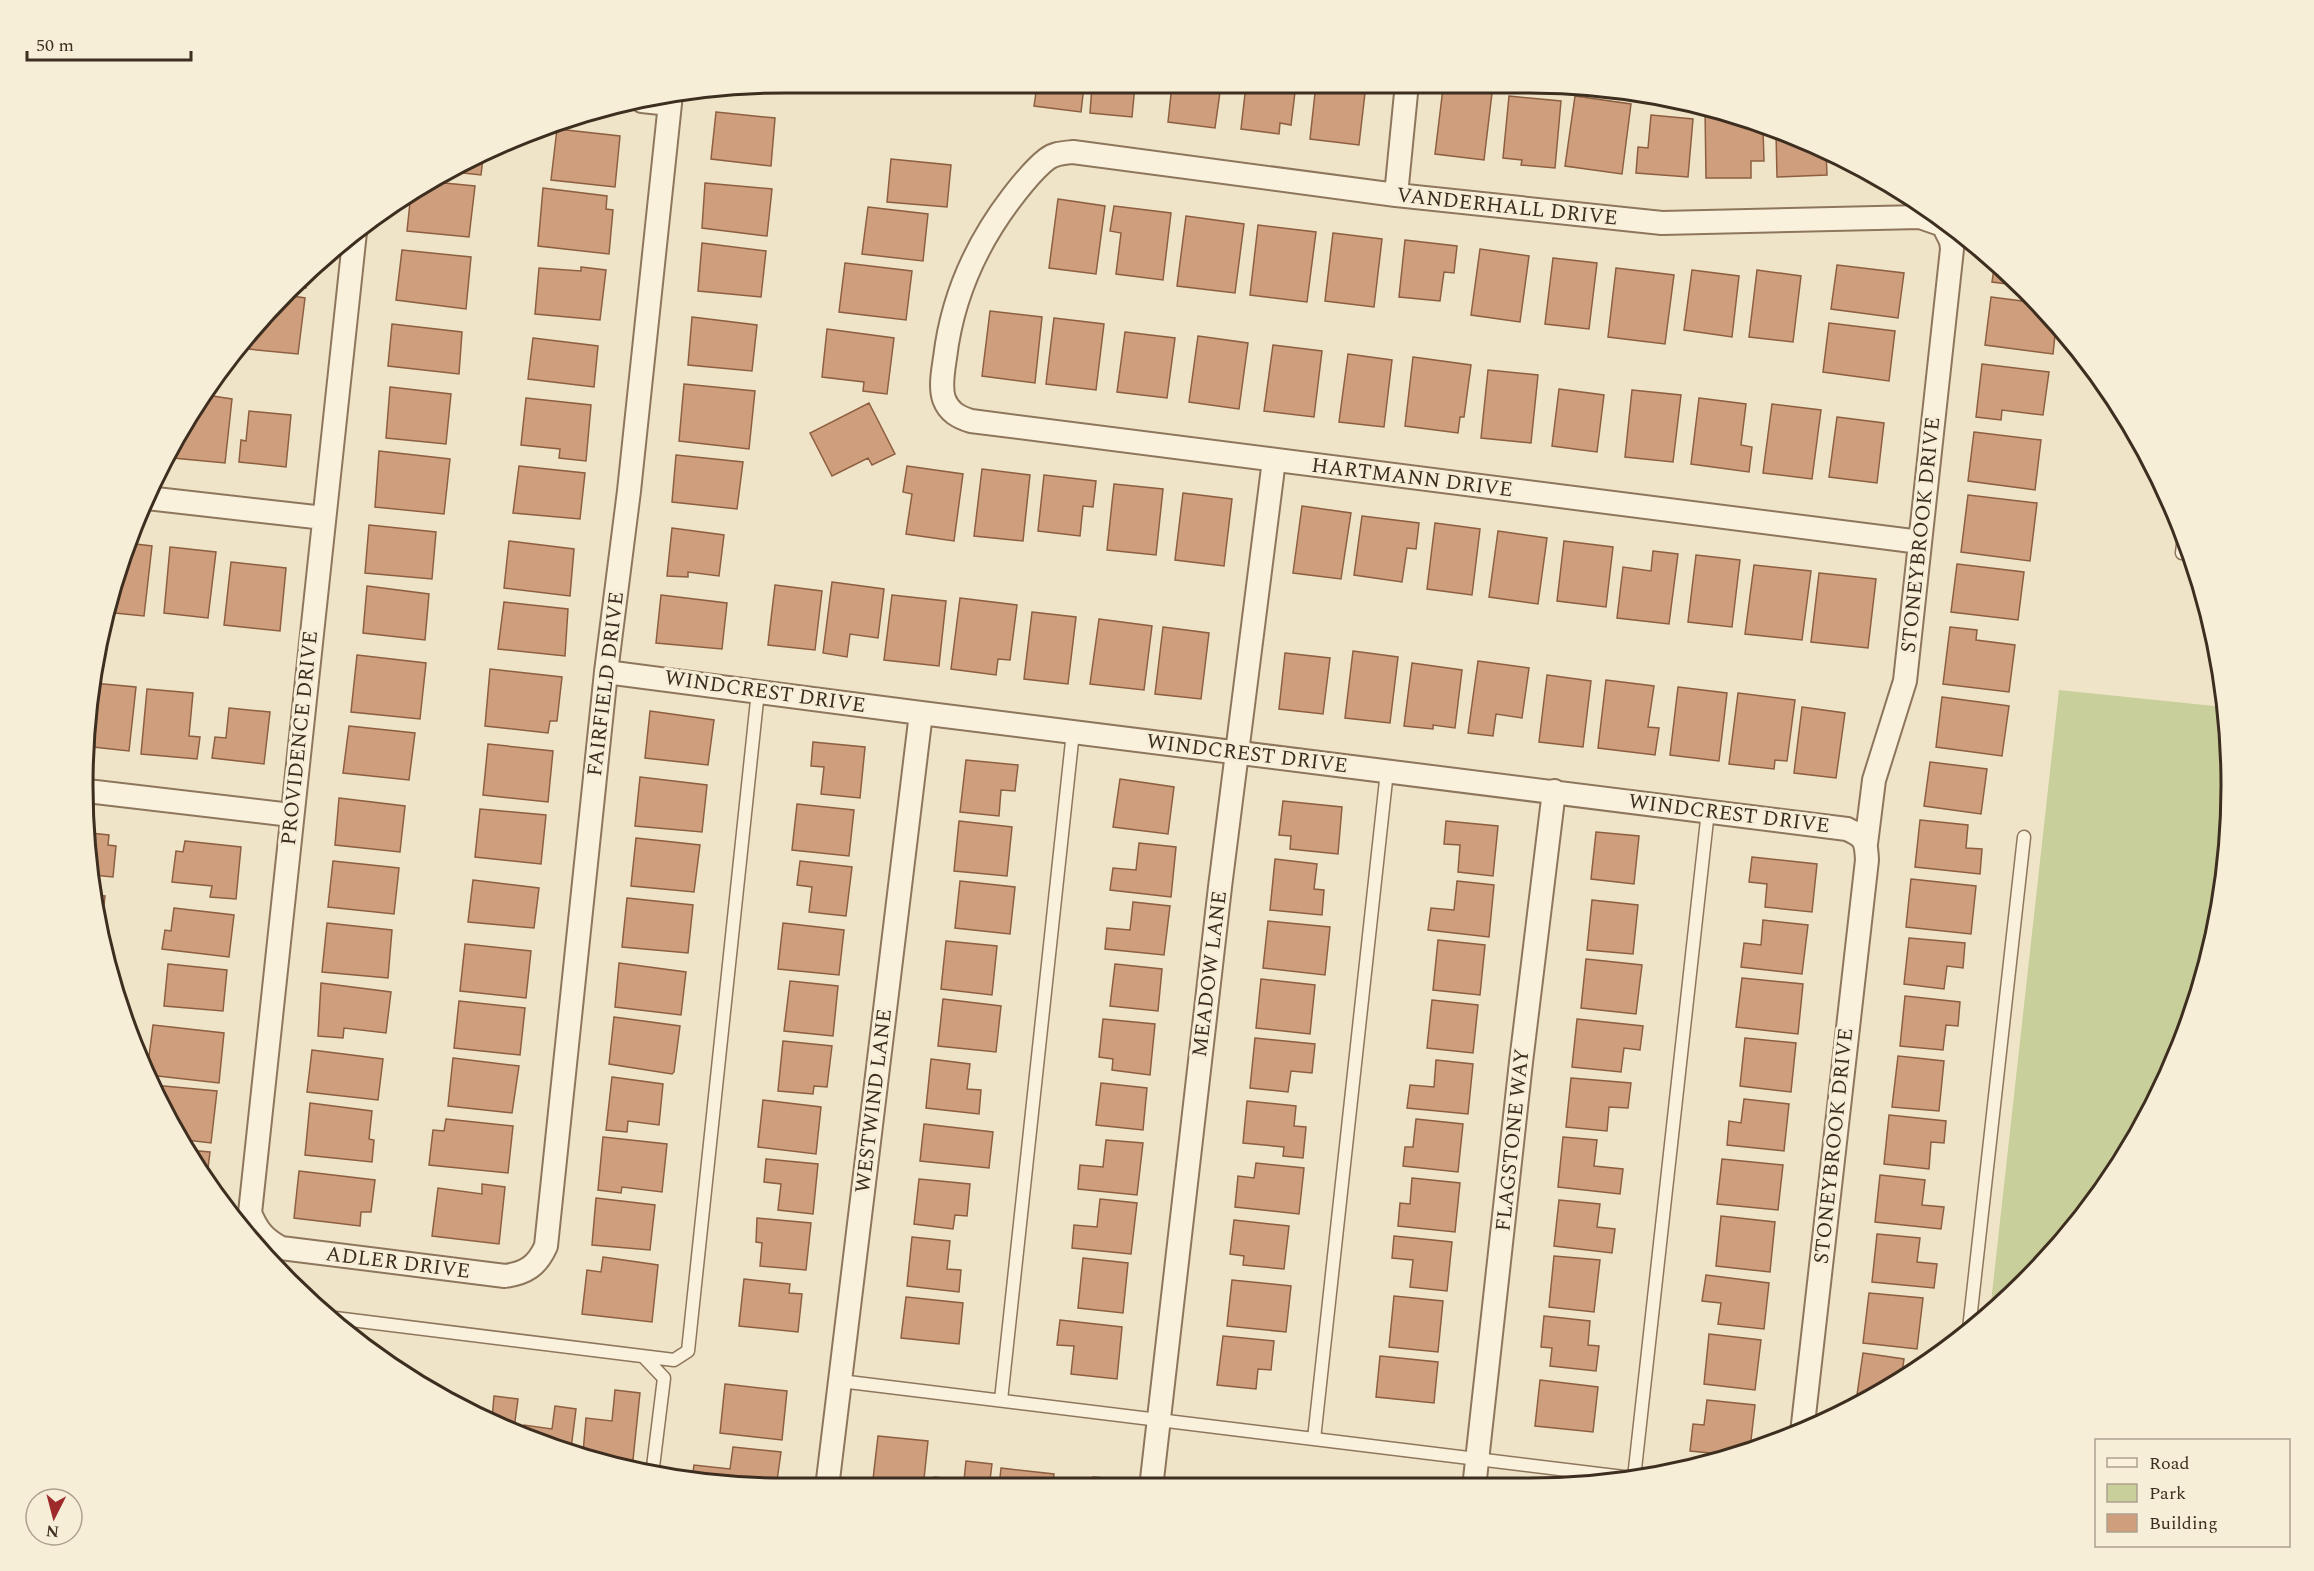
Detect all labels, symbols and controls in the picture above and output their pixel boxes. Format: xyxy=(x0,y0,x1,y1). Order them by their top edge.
scale bar xyxy=(27,24,190,62)
text: 50 m xyxy=(36,32,74,59)
street label: VANDERHALL DRIVE xyxy=(1395,179,1619,235)
street label: STONEYBROOK DRIVE xyxy=(1893,415,1949,655)
street label: HARTMANN DRIVE xyxy=(1309,450,1515,506)
street label: FAIRFIELD DRIVE xyxy=(579,590,633,778)
street label: PROVIDENCE DRIVE xyxy=(273,629,327,847)
street label: WINDCREST DRIVE xyxy=(662,662,868,722)
street label: WINDCREST DRIVE xyxy=(1144,726,1350,782)
street label: WINDCREST DRIVE xyxy=(1626,786,1832,842)
street label: MEADOW LANE xyxy=(1184,889,1236,1059)
street label: WESTWIND LANE xyxy=(847,1007,901,1195)
street label: STONEYBROOK DRIVE xyxy=(1806,1026,1862,1266)
street label: FLAGSTONE WAY xyxy=(1487,1047,1539,1233)
street label: ADLER DRIVE xyxy=(324,1238,472,1288)
legend xyxy=(2095,1439,2290,1547)
text: Road xyxy=(2149,1450,2190,1477)
text: Park xyxy=(2149,1480,2186,1507)
north arrow xyxy=(24,1487,84,1547)
text: Building xyxy=(2149,1510,2218,1537)
text: N xyxy=(45,1518,60,1544)

